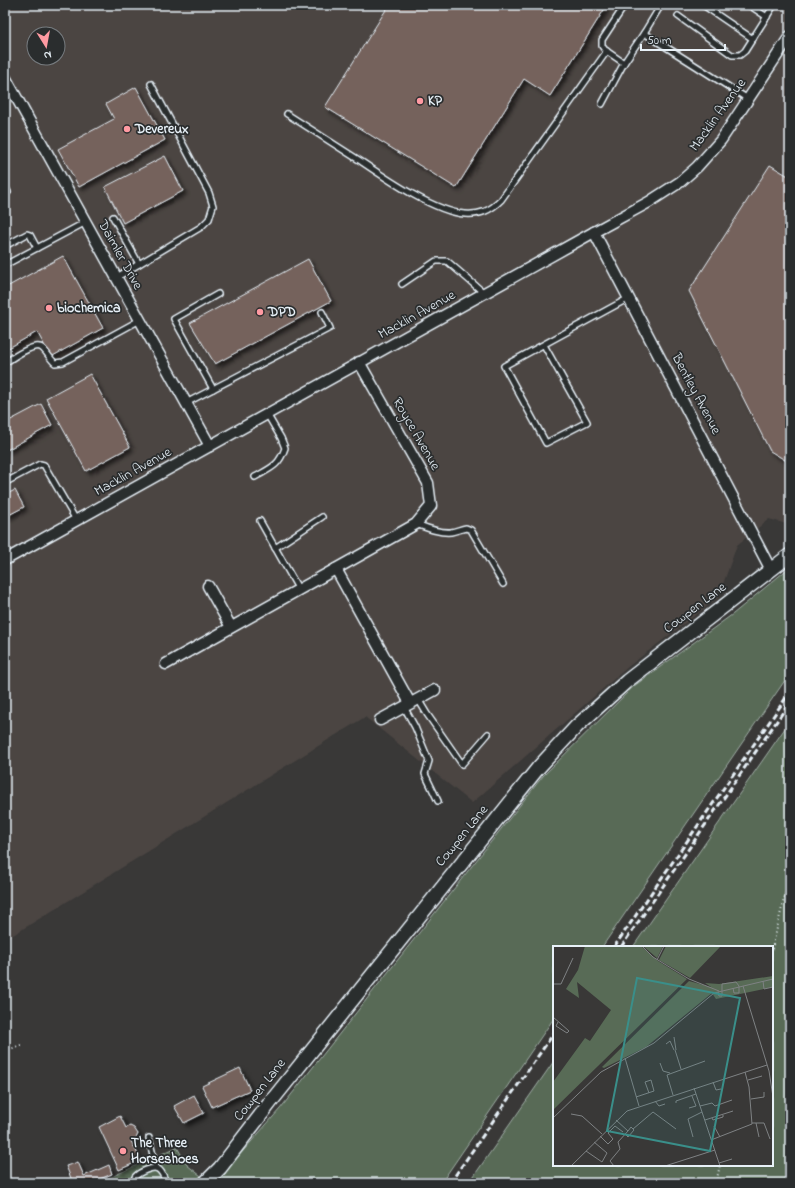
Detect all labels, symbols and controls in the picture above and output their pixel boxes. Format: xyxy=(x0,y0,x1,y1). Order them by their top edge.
north arrow xyxy=(26,26,66,66)
scale bar xyxy=(641,26,725,52)
text: 50 m xyxy=(647,32,671,50)
text: N xyxy=(43,46,53,63)
street label: Macklin Avenue xyxy=(684,74,752,156)
place label: KP xyxy=(428,91,443,112)
marker: KP xyxy=(415,96,425,106)
place label: Devereux xyxy=(134,119,189,140)
marker: Devereux xyxy=(122,124,132,134)
street label: Daimler Drive xyxy=(92,215,148,294)
street label: Macklin Avenue xyxy=(374,285,460,345)
place label: biochemica xyxy=(57,298,121,319)
place label: DPD xyxy=(267,302,296,323)
marker: biochemica xyxy=(44,303,54,313)
marker: DPD xyxy=(255,307,265,317)
street label: Bentley Avenue xyxy=(664,349,727,439)
street label: Royce Avenue xyxy=(386,394,446,475)
street label: Macklin Avenue xyxy=(90,442,176,502)
street label: Cowpen Lane xyxy=(659,577,732,639)
street label: Cowpen Lane xyxy=(430,800,494,872)
inset map xyxy=(553,946,773,1166)
street label: Cowpen Lane xyxy=(229,1054,292,1126)
place label: The Three Horseshoes xyxy=(131,1133,199,1170)
marker: The Three Horseshoes xyxy=(118,1146,128,1156)

